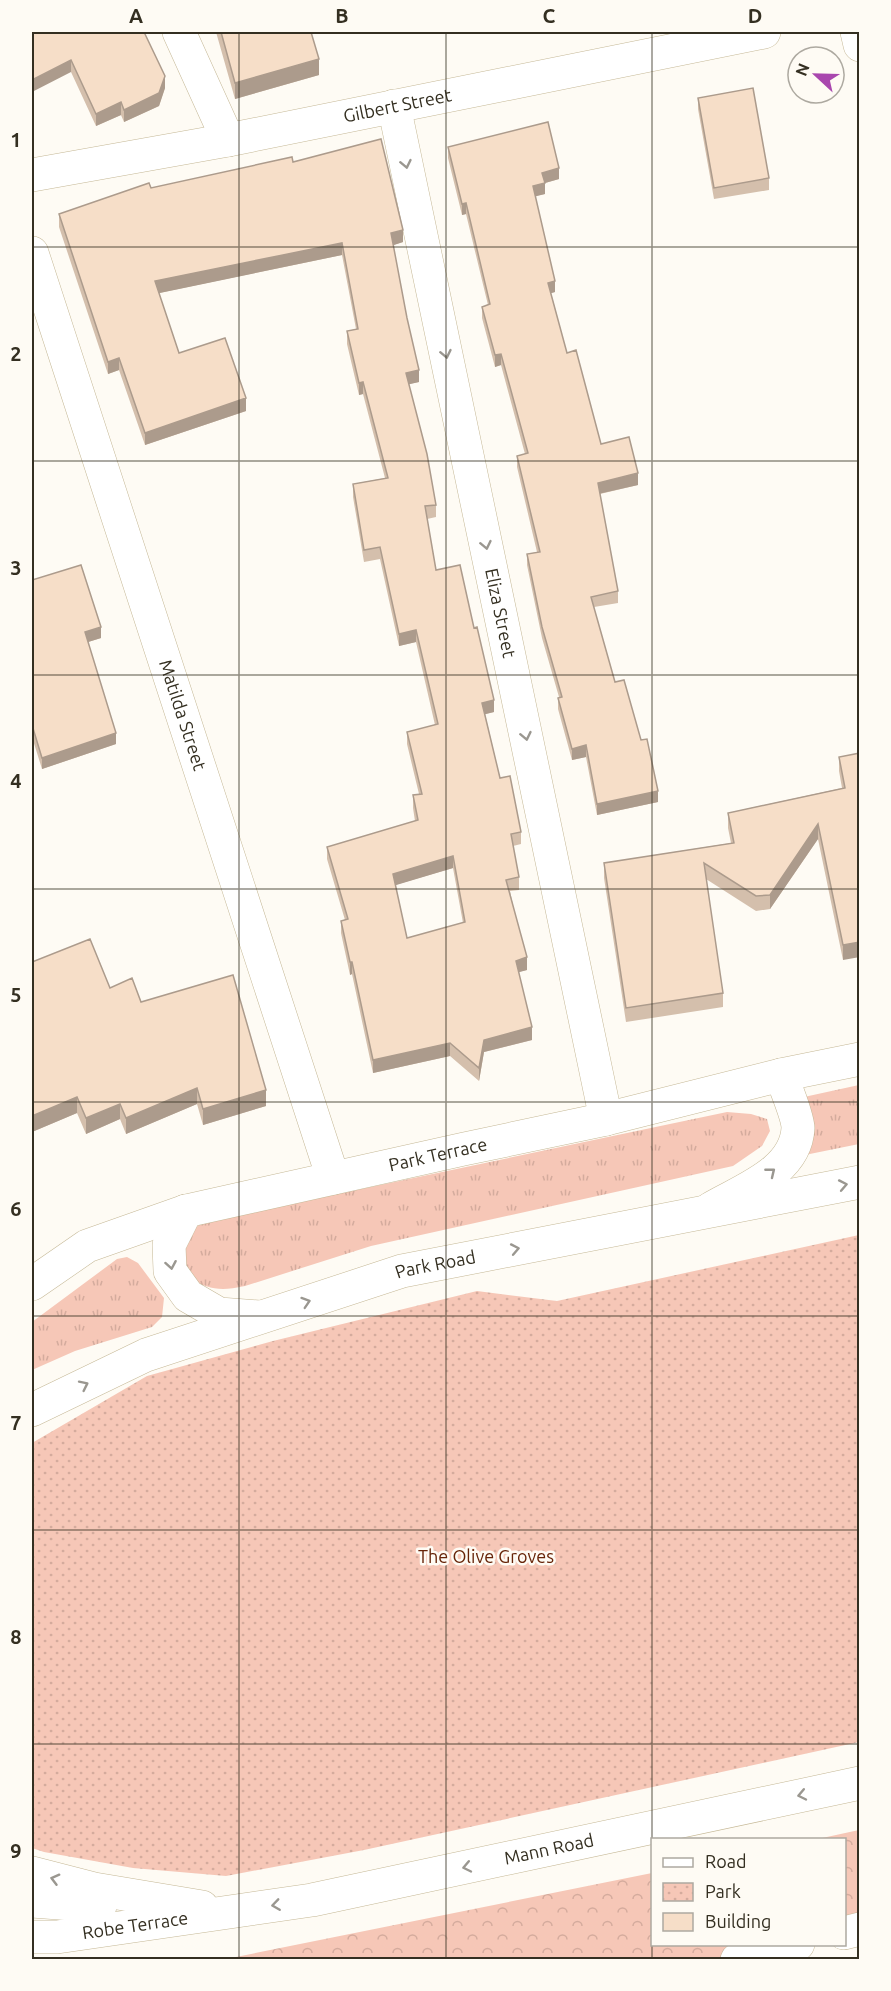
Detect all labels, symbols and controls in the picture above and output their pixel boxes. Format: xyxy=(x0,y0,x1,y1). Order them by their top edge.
text: A xyxy=(129,4,143,27)
text: B xyxy=(335,4,349,27)
text: C xyxy=(543,4,556,27)
text: D xyxy=(748,4,762,27)
north arrow xyxy=(786,45,846,105)
text: N xyxy=(792,60,813,78)
street label: Gilbert Street xyxy=(341,84,453,126)
text: 1 xyxy=(10,128,22,151)
one-way arrow xyxy=(399,158,412,168)
text: 2 xyxy=(10,342,22,365)
one-way arrow xyxy=(439,349,452,359)
one-way arrow xyxy=(479,540,492,550)
text: 3 xyxy=(10,556,22,579)
street label: Eliza Street xyxy=(482,566,520,659)
street label: Matilda Street xyxy=(156,657,211,773)
one-way arrow xyxy=(519,731,532,741)
text: 4 xyxy=(10,769,22,792)
text: 5 xyxy=(10,983,22,1006)
street label: Park Terrace xyxy=(387,1133,489,1174)
one-way arrow xyxy=(764,1169,775,1180)
one-way arrow xyxy=(837,1179,847,1192)
text: 6 xyxy=(10,1197,22,1220)
one-way arrow xyxy=(510,1243,520,1256)
street label: Park Road xyxy=(392,1246,477,1282)
one-way arrow xyxy=(164,1260,177,1270)
one-way arrow xyxy=(300,1297,311,1309)
one-way arrow xyxy=(78,1380,89,1392)
text: 7 xyxy=(10,1411,22,1434)
park label: The Olive Groves xyxy=(418,1546,554,1566)
text: 8 xyxy=(10,1625,22,1648)
one-way arrow xyxy=(798,1788,808,1801)
street label: Mann Road xyxy=(502,1829,595,1868)
legend xyxy=(651,1838,846,1946)
text: 9 xyxy=(10,1839,22,1862)
text: Road xyxy=(705,1851,747,1871)
one-way arrow xyxy=(462,1859,472,1872)
one-way arrow xyxy=(50,1874,60,1887)
text: Park xyxy=(705,1881,741,1901)
one-way arrow xyxy=(271,1898,280,1910)
street label: Robe Terrace xyxy=(81,1907,189,1942)
text: Building xyxy=(705,1911,771,1931)

